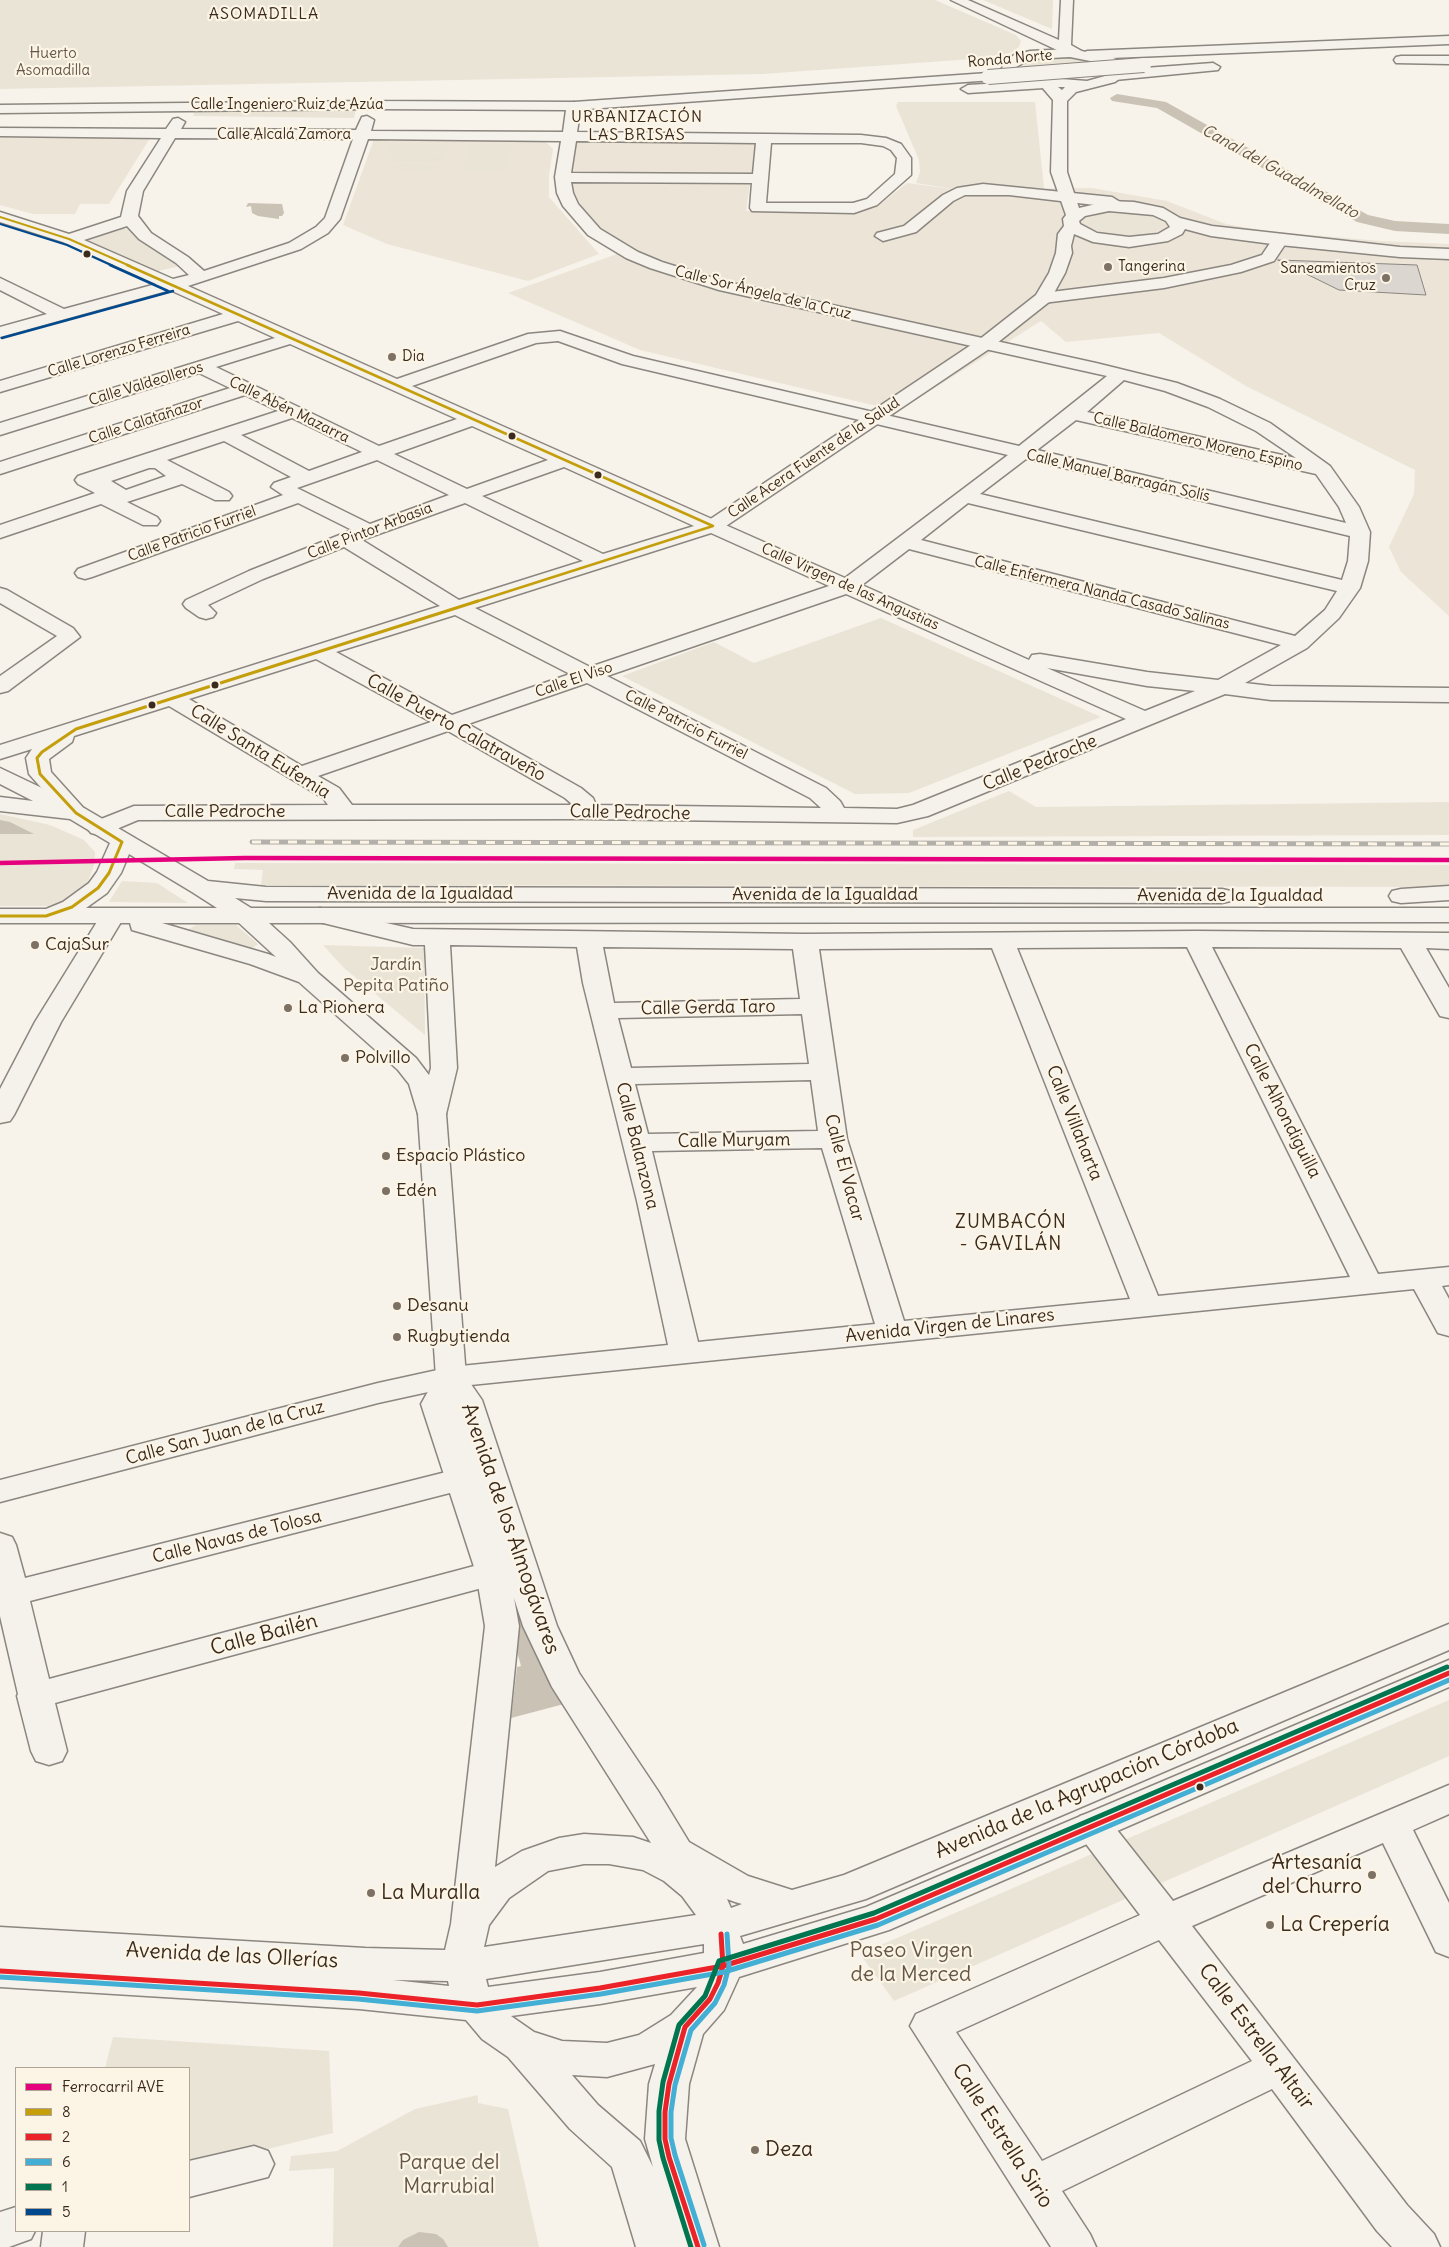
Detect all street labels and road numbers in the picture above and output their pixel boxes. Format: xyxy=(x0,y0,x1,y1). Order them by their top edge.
street label: Ronda Norte xyxy=(967,46,1053,72)
street label: Calle Ingeniero Ruiz de Azúa xyxy=(190,96,384,114)
street label: Calle Alcalá Zamora xyxy=(217,126,351,144)
street label: Calle Sor Ángela de la Cruz xyxy=(673,262,853,324)
street label: Calle Lorenzo Ferreira xyxy=(46,321,192,381)
street label: Calle Valdeolleros xyxy=(87,358,205,410)
street label: Calle Abén Mazarra xyxy=(226,373,352,447)
street label: Calle Calatañazor xyxy=(86,394,206,448)
street label: Calle Acera Fuente de la Salud xyxy=(725,394,903,522)
street label: Calle Baldomero Moreno Espino xyxy=(1091,409,1305,475)
street label: Calle Manuel Barragán Solís xyxy=(1024,446,1212,506)
street label: Calle Pintor Arbasia xyxy=(305,499,435,563)
street label: Calle Patricio Furriel xyxy=(125,502,259,566)
street label: Calle Virgen de las Angustias xyxy=(758,540,942,634)
street label: Calle Enfermera Nanda Casado Salinas xyxy=(972,552,1232,634)
street label: Calle El Viso xyxy=(533,658,615,702)
street label: Calle Puerto Calatraveño xyxy=(363,670,549,786)
street label: Calle Patricio Furriel xyxy=(622,686,750,764)
street label: Calle Santa Eufemia xyxy=(186,700,334,804)
street label: Calle Pedroche xyxy=(980,730,1100,796)
street label: Calle Pedroche xyxy=(165,801,285,823)
street label: Calle Pedroche xyxy=(569,801,691,825)
street label: Avenida de la Igualdad xyxy=(327,883,513,905)
street label: Avenida de la Igualdad xyxy=(732,884,918,906)
street label: Avenida de la Igualdad xyxy=(1137,885,1323,907)
street label: Calle Gerda Taro xyxy=(640,996,776,1020)
street label: Calle Alhondiguilla xyxy=(1239,1040,1325,1182)
street label: Calle Villaharta xyxy=(1041,1062,1107,1184)
street label: Calle Balanzona xyxy=(611,1080,663,1212)
street label: Calle El Vacar xyxy=(819,1112,869,1224)
street label: Calle Muryam xyxy=(677,1129,791,1153)
street label: Avenida Virgen de Linares xyxy=(844,1304,1056,1348)
street label: Calle San Juan de la Cruz xyxy=(123,1396,327,1470)
street label: Avenida de los Almogávares xyxy=(455,1400,565,1658)
street label: Calle Navas de Tolosa xyxy=(150,1506,324,1568)
street label: Calle Bailén xyxy=(208,1609,320,1661)
street label: Avenida de la Agrupación Córdoba xyxy=(932,1714,1242,1864)
street label: Avenida de las Ollerías xyxy=(125,1938,339,1974)
street label: Calle Estrella Altair xyxy=(1193,1959,1319,2115)
street label: Calle Estrella Sirio xyxy=(946,2059,1058,2213)

